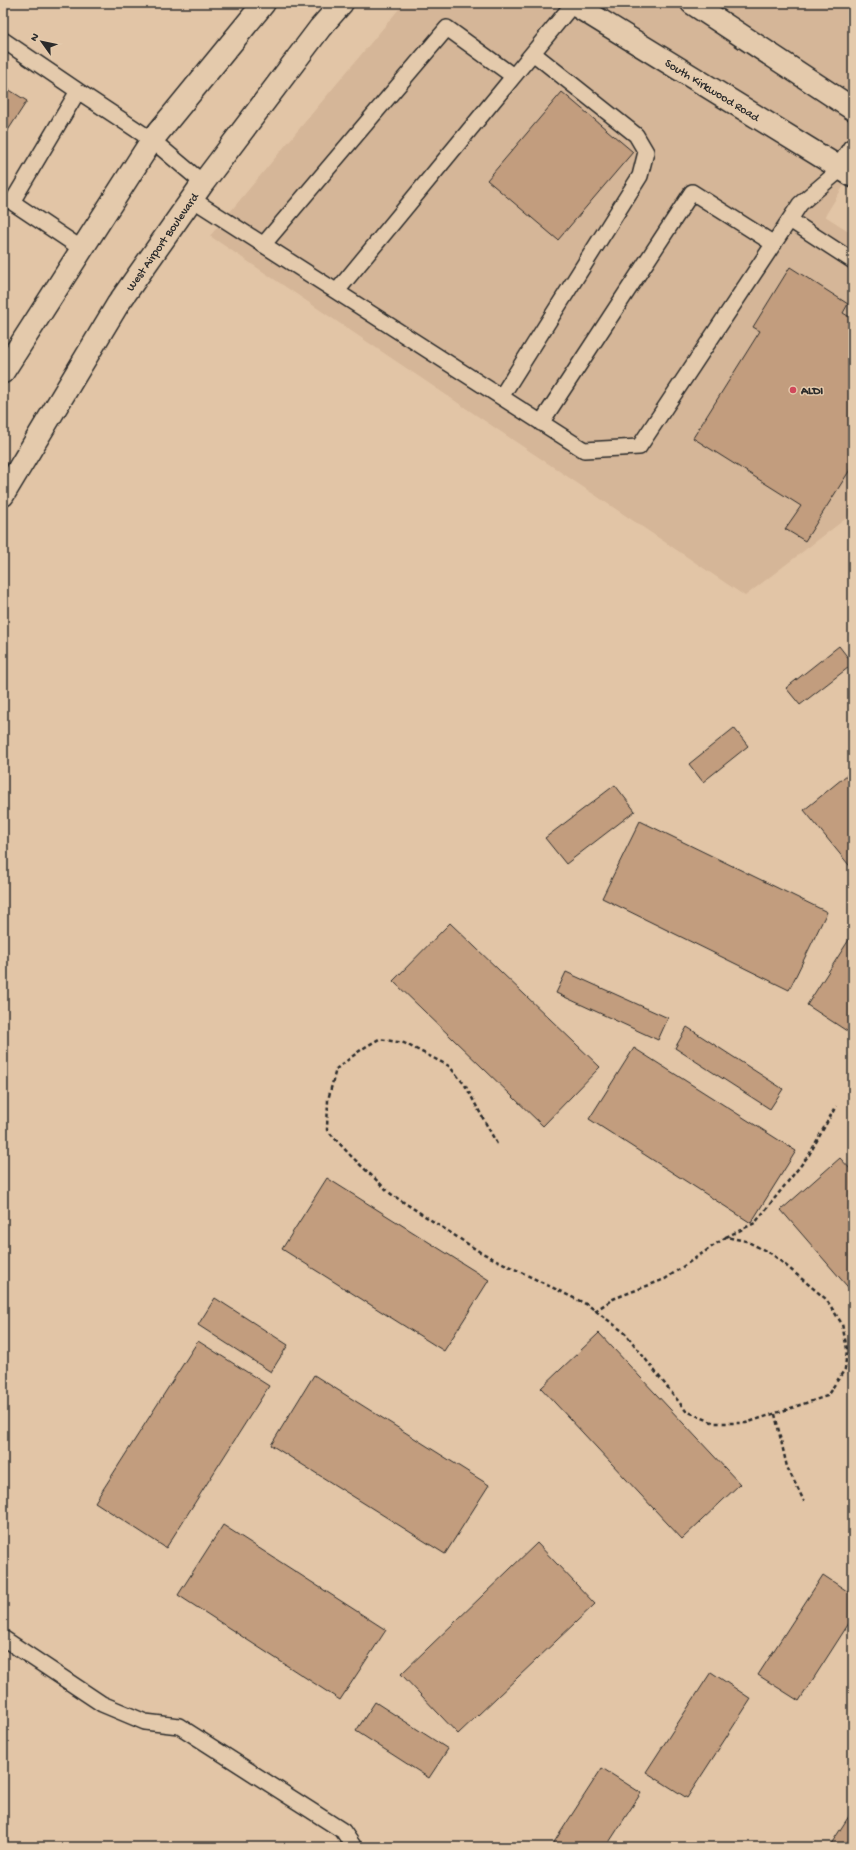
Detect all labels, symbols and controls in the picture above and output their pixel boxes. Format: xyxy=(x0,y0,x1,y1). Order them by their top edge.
north arrow xyxy=(22,22,62,62)
text: N xyxy=(28,31,42,44)
street label: South Kirkwood Road xyxy=(662,57,762,126)
street label: West Airport Boulevard xyxy=(124,190,203,295)
marker: ALDI xyxy=(788,385,798,395)
place label: ALDI xyxy=(800,385,823,399)

